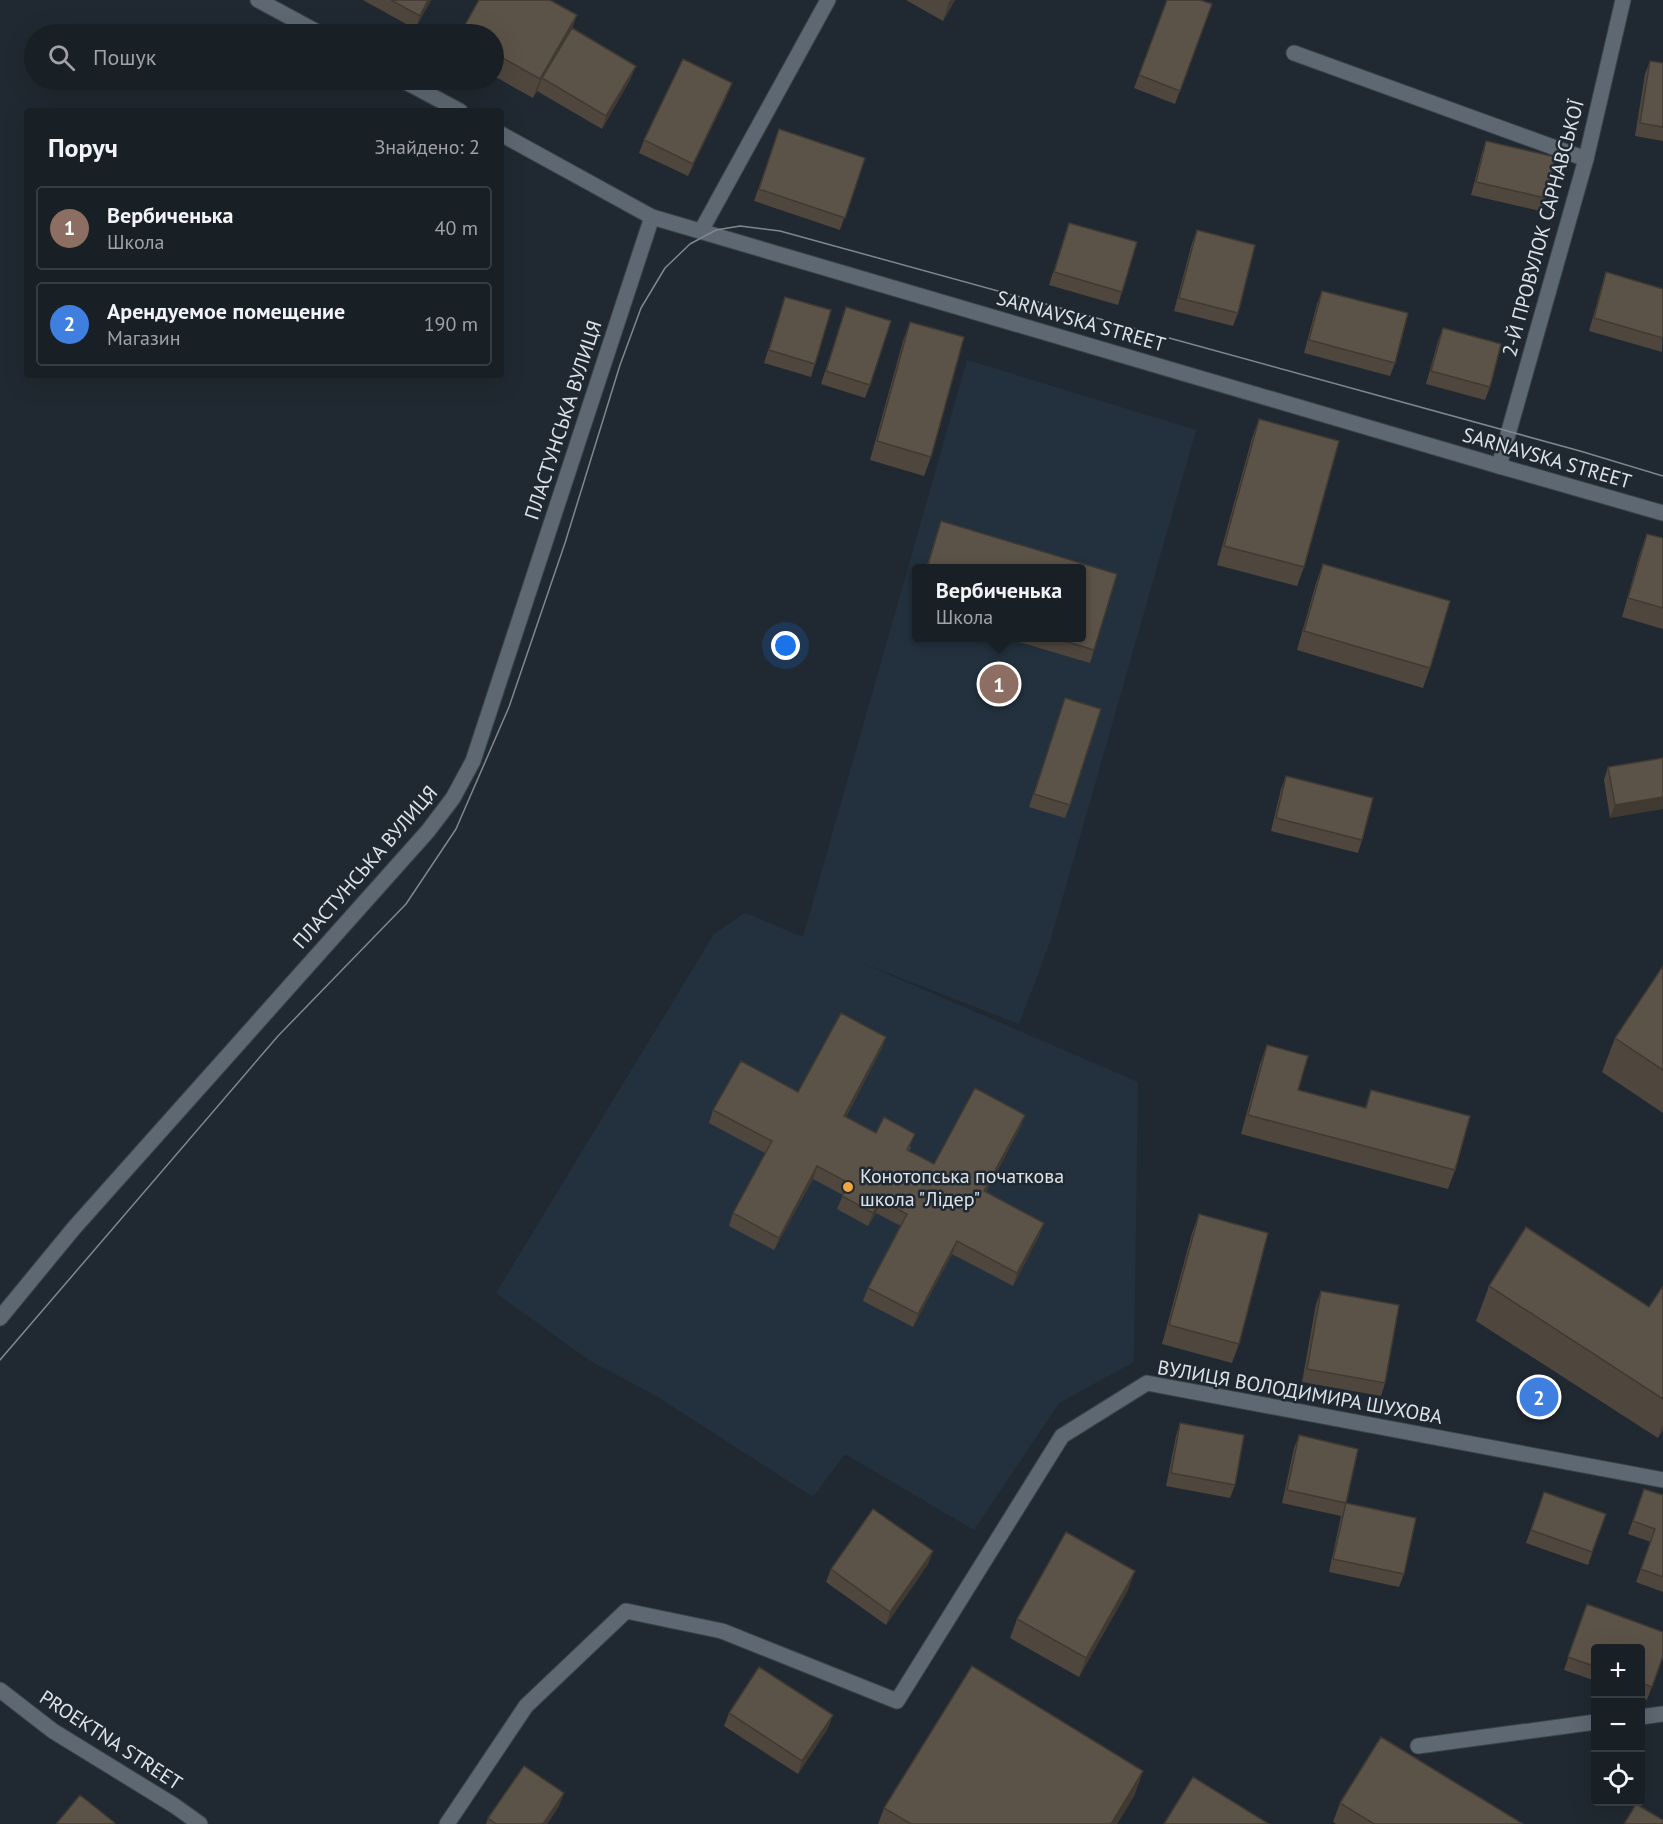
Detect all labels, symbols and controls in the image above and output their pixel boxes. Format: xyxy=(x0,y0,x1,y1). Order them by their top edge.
search box xyxy=(24,24,504,90)
icon: search xyxy=(45,41,78,74)
text: Пошук xyxy=(93,43,156,71)
street label: 2-Й ПРОВУЛОК САРНАВСЬКОЇ xyxy=(1496,97,1590,359)
text: Поруч xyxy=(48,131,118,164)
text: Знайдено: 2 xyxy=(374,134,480,160)
text: Вербиченька xyxy=(107,201,233,229)
text: 1 xyxy=(64,215,75,241)
text: 40 m xyxy=(435,215,478,241)
text: Школа xyxy=(107,229,164,255)
street label: SARNAVSKA STREET xyxy=(994,284,1168,358)
text: Арендуемое помещение xyxy=(107,297,345,325)
text: 2 xyxy=(64,311,75,337)
text: 190 m xyxy=(424,311,478,337)
street label: ПЛАСТУНСЬКА ВУЛИЦЯ xyxy=(518,317,608,523)
text: Магазин xyxy=(107,325,181,351)
street label: SARNAVSKA STREET xyxy=(1460,421,1634,495)
popup xyxy=(912,564,1086,642)
text: Вербиченька xyxy=(936,576,1062,604)
text: Школа xyxy=(936,604,993,630)
your location xyxy=(771,631,800,660)
pin: 1 xyxy=(980,662,1018,706)
street label: ПЛАСТУНСЬКА ВУЛИЦЯ xyxy=(287,780,443,954)
place label: Конотопська початкова школа "Лідер" xyxy=(860,1163,1064,1212)
marker: Конотопська початкова школа "Лідер" xyxy=(841,1180,855,1194)
street label: ВУЛИЦЯ ВОЛОДИМИРА ШУХОВА xyxy=(1155,1354,1445,1430)
pin: 2 xyxy=(1520,1374,1558,1420)
map controls xyxy=(1591,1644,1645,1806)
button: + xyxy=(1591,1644,1645,1698)
street label: PROEKTNA STREET xyxy=(35,1684,187,1796)
button: − xyxy=(1591,1698,1645,1752)
button: locate xyxy=(1591,1752,1645,1806)

